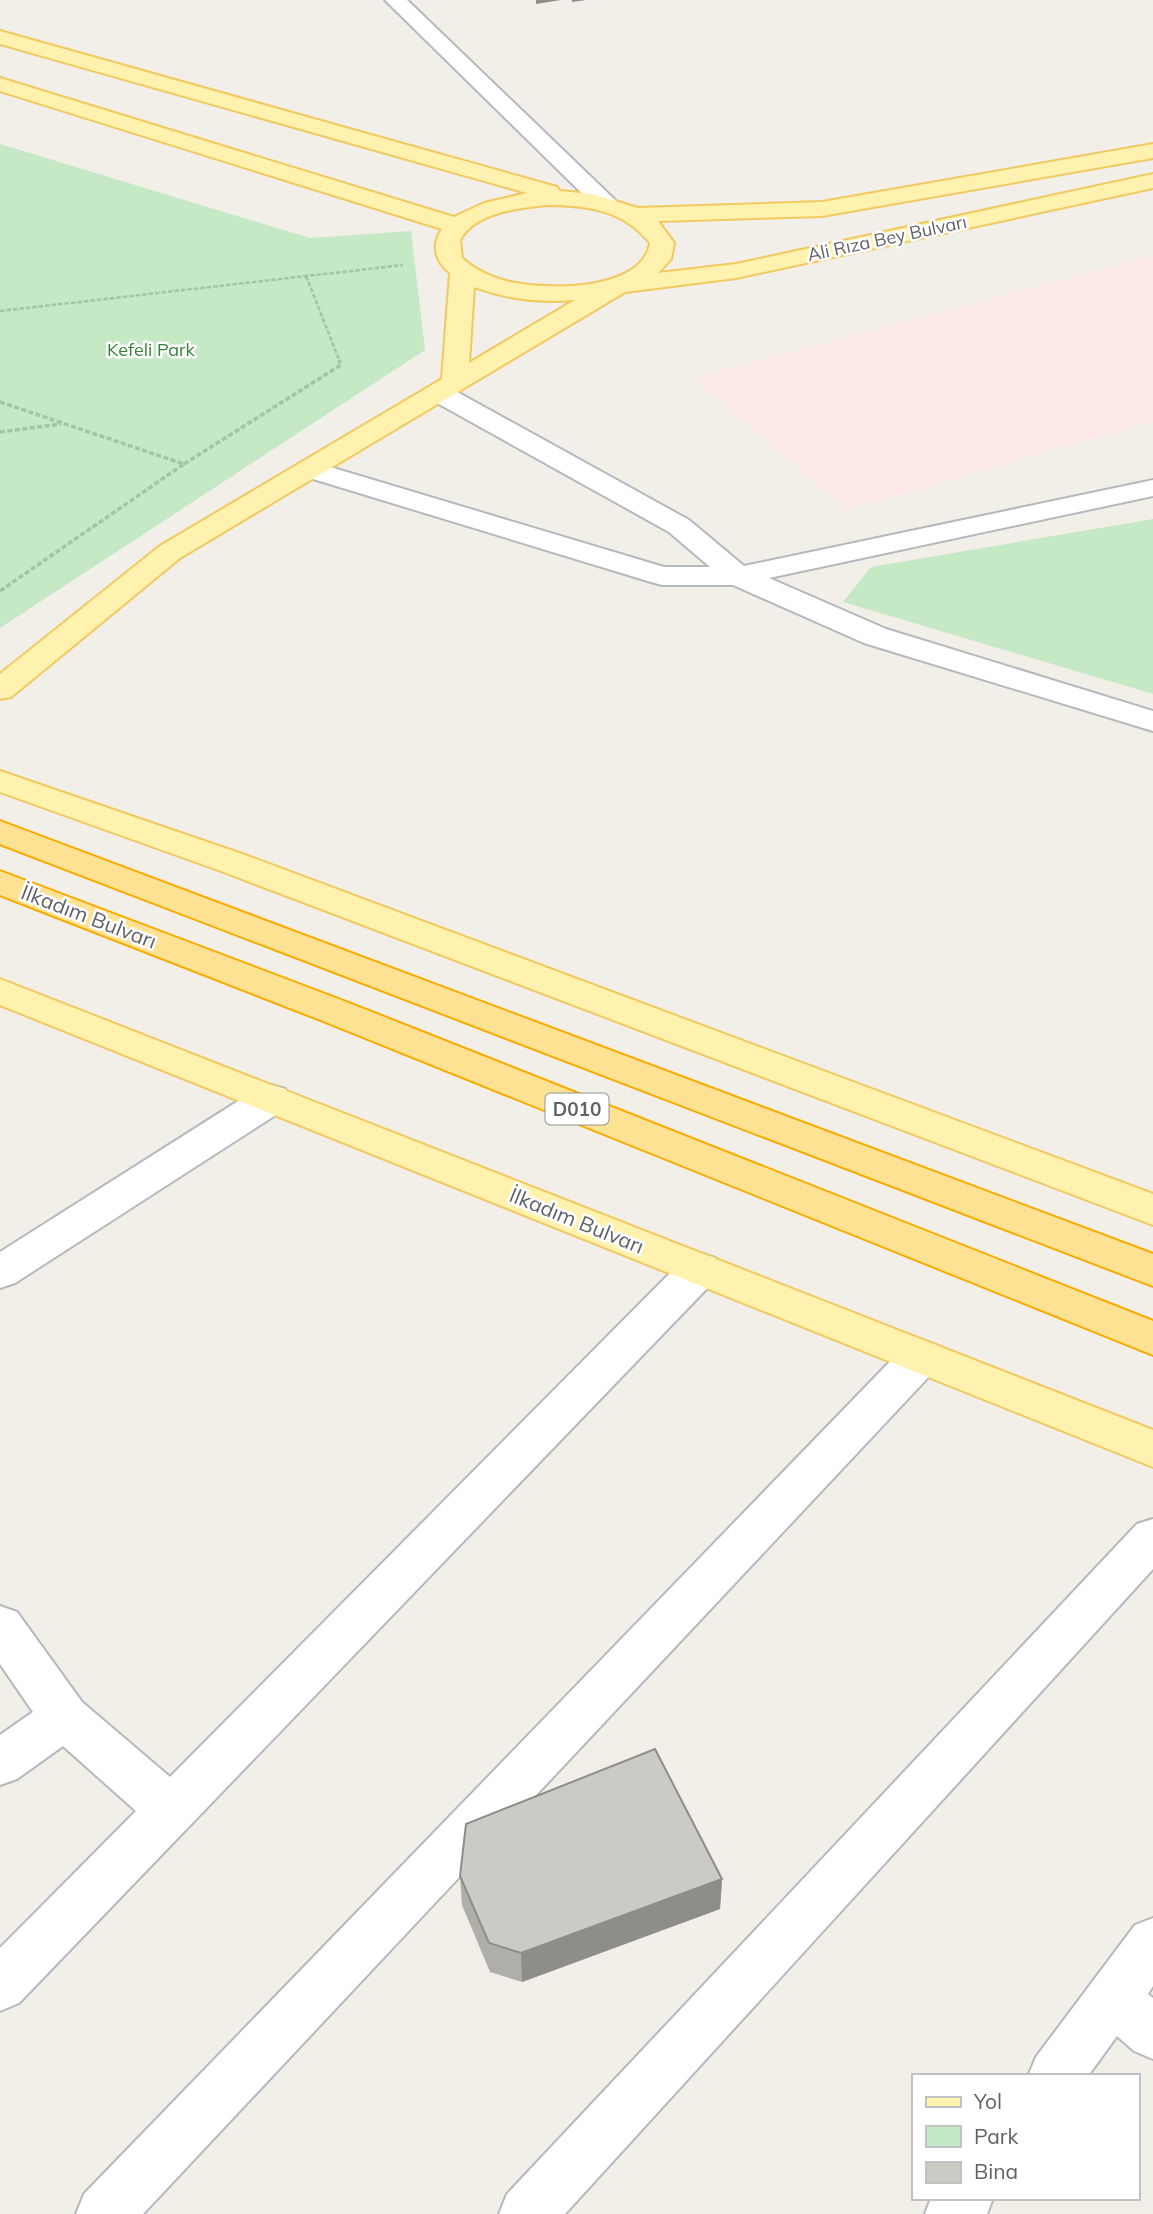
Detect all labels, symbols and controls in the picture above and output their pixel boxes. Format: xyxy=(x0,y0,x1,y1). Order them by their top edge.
street label: Ali Rıza Bey Bulvarı xyxy=(805,210,969,266)
park label: Kefeli Park xyxy=(107,338,196,361)
street label: İlkadım Bulvarı xyxy=(18,878,160,954)
road number: D010 xyxy=(546,1093,608,1124)
street label: İlkadım Bulvarı xyxy=(506,1181,648,1259)
legend xyxy=(912,2074,1139,2200)
text: Yol xyxy=(973,2088,1002,2114)
text: Park xyxy=(974,2123,1018,2149)
text: Bina xyxy=(974,2158,1018,2184)

